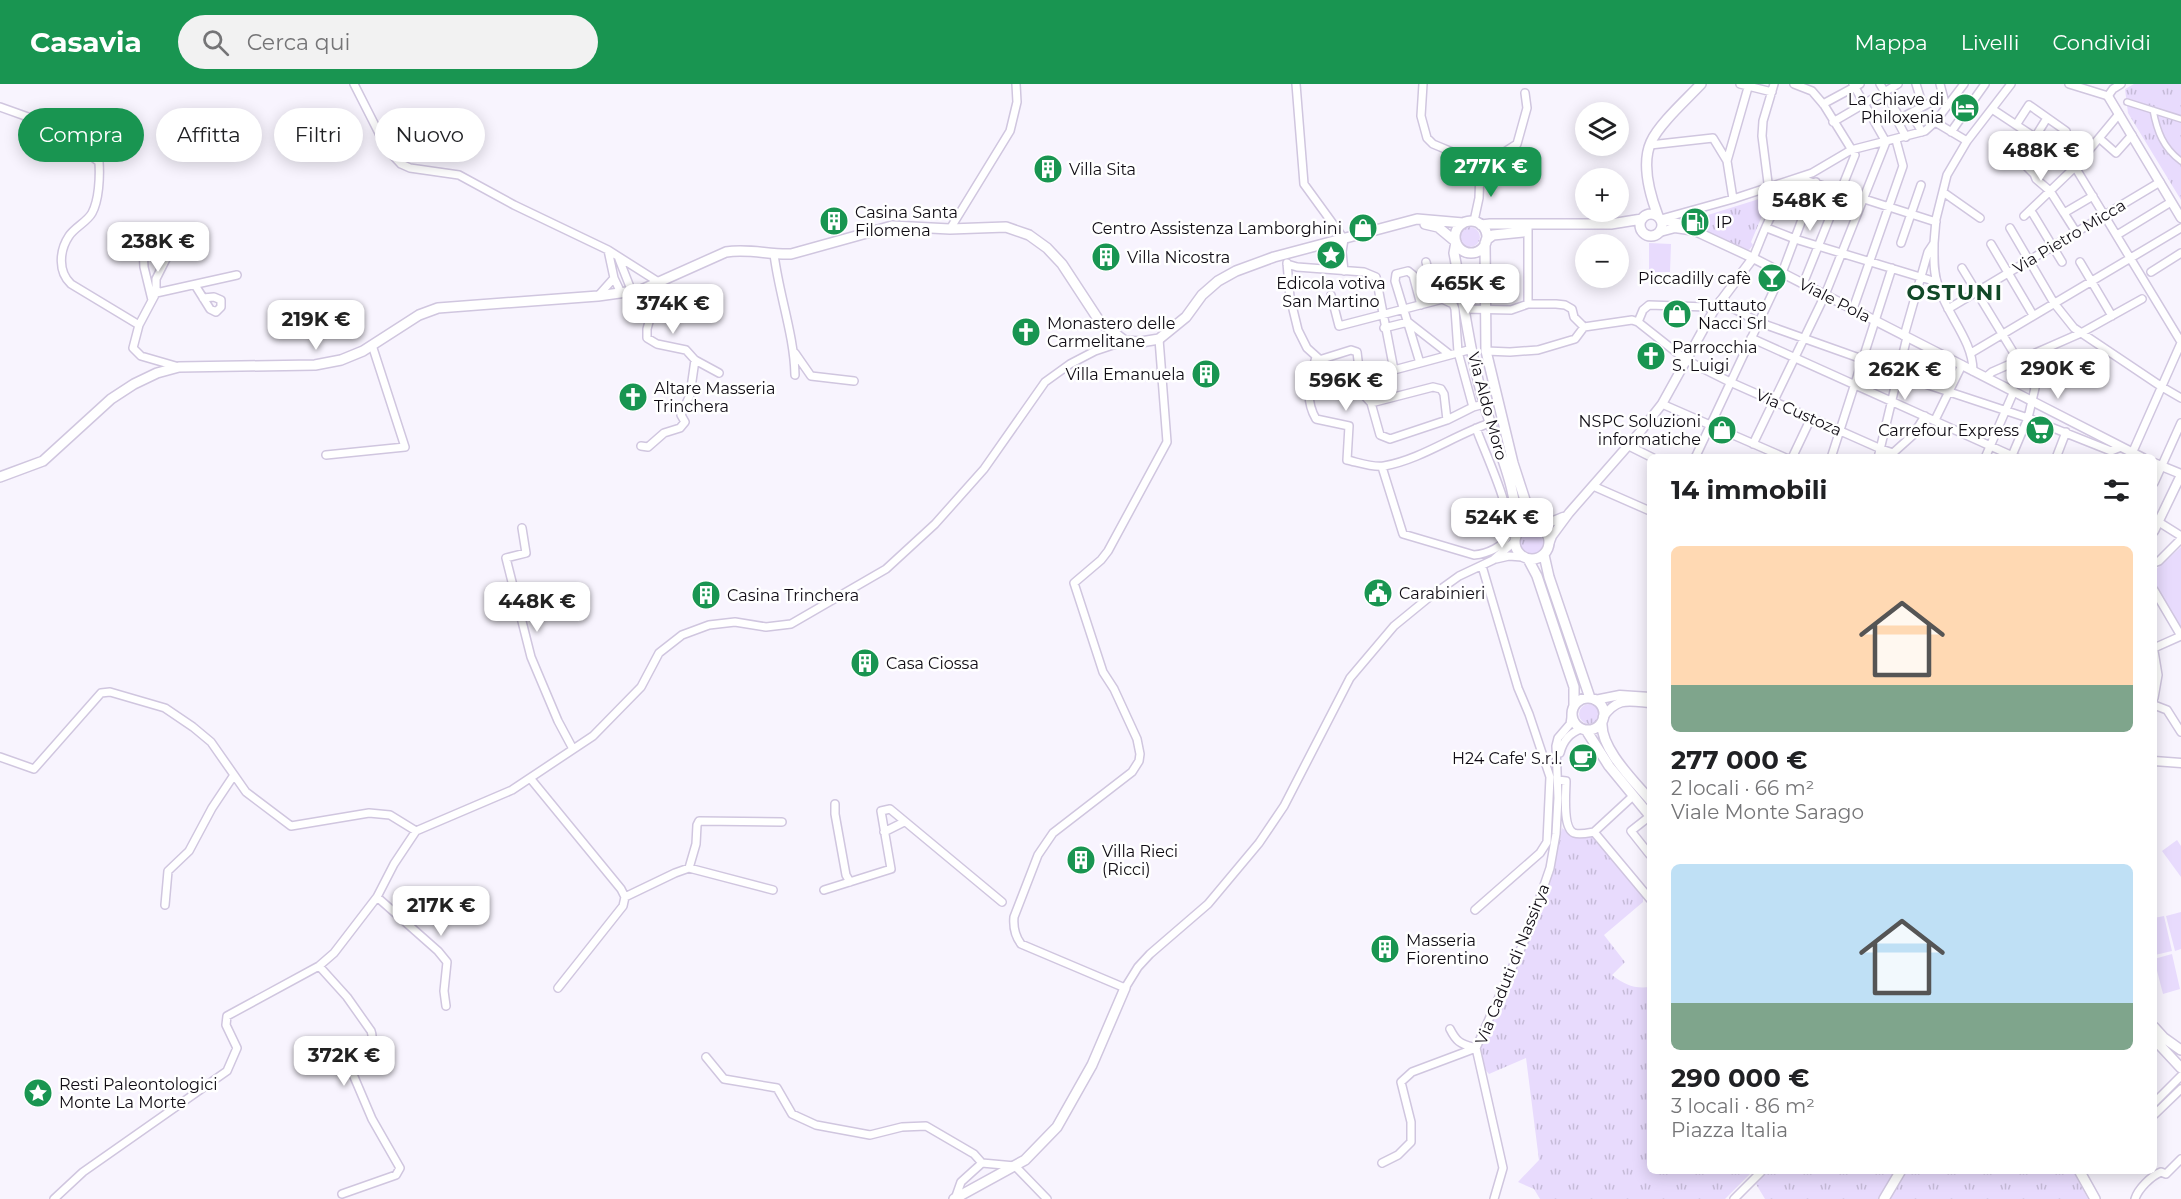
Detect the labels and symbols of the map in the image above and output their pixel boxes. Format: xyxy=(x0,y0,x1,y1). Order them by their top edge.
place label: La Chiave di Philoxenia xyxy=(1848,90,1944,127)
hotel icon: La Chiave di Philoxenia xyxy=(1949,92,1981,124)
pin: 488K € xyxy=(1992,131,2090,182)
pin: 277K € xyxy=(1442,147,1540,198)
building icon: Villa Sita xyxy=(1032,153,1064,185)
place label: Villa Sita xyxy=(1069,160,1136,179)
pin: 548K € xyxy=(1761,181,1859,232)
street label: Via Pietro Micca xyxy=(2009,195,2129,278)
place label: Casina Santa Filomena xyxy=(855,203,958,240)
building icon: Casina Santa Filomena xyxy=(818,205,850,237)
fuel station icon: IP xyxy=(1679,206,1711,238)
shop icon: Centro Assistenza Lamborghini xyxy=(1347,212,1379,244)
place label: IP xyxy=(1716,213,1732,232)
place label: Centro Assistenza Lamborghini xyxy=(1092,219,1342,238)
pin: 238K € xyxy=(109,222,207,273)
place icon: Edicola votiva San Martino xyxy=(1315,239,1347,271)
building icon: Villa Nicostra xyxy=(1090,241,1122,273)
place label: Villa Nicostra xyxy=(1127,248,1230,267)
bar icon: Piccadilly cafè xyxy=(1756,262,1788,294)
pin: 465K € xyxy=(1419,264,1517,315)
place label: Piccadilly cafè xyxy=(1638,269,1751,288)
place label: Edicola votiva San Martino xyxy=(1276,274,1386,311)
street label: Viale Pola xyxy=(1796,274,1874,327)
district label: OSTUNI xyxy=(1906,279,2004,306)
pin: 374K € xyxy=(624,284,722,335)
place label: Tuttauto Nacci Srl xyxy=(1698,296,1767,333)
shop icon: Tuttauto Nacci Srl xyxy=(1661,298,1693,330)
pin: 219K € xyxy=(267,300,365,351)
place label: Monastero delle Carmelitane xyxy=(1047,314,1175,351)
church icon: Monastero delle Carmelitane xyxy=(1010,316,1042,348)
place label: Parrocchia S. Luigi xyxy=(1672,338,1758,375)
church icon: Parrocchia S. Luigi xyxy=(1635,340,1667,372)
pin: 290K € xyxy=(2009,349,2107,400)
street label: Via Aldo Moro xyxy=(1464,350,1511,462)
pin: 262K € xyxy=(1856,350,1954,401)
building icon: Villa Emanuela xyxy=(1190,358,1222,390)
pin: 596K € xyxy=(1297,361,1395,412)
place label: Villa Emanuela xyxy=(1065,365,1185,384)
place label: Altare Masseria Trinchera xyxy=(654,379,775,416)
church icon: Altare Masseria Trinchera xyxy=(617,381,649,413)
street label: Via Custoza xyxy=(1753,385,1845,440)
place label: NSPC Soluzioni informatiche xyxy=(1579,412,1701,449)
shop icon: NSPC Soluzioni informatiche xyxy=(1706,414,1738,446)
supermarket icon: Carrefour Express xyxy=(2024,414,2056,446)
place label: Carrefour Express xyxy=(1878,421,2019,440)
pin: 524K € xyxy=(1453,498,1551,549)
public building icon: Carabinieri xyxy=(1362,577,1394,609)
building icon: Casina Trinchera xyxy=(690,579,722,611)
pin: 448K € xyxy=(488,582,586,633)
place label: Carabinieri xyxy=(1399,584,1485,603)
place label: Casina Trinchera xyxy=(727,586,859,605)
building icon: Casa Ciossa xyxy=(849,647,881,679)
place label: Casa Ciossa xyxy=(886,654,979,673)
cafe icon: H24 Cafe' S.r.l. xyxy=(1567,742,1599,774)
place label: H24 Cafe' S.r.l. xyxy=(1452,749,1562,768)
place label: Villa Rieci (Ricci) xyxy=(1102,842,1178,879)
building icon: Villa Rieci (Ricci) xyxy=(1065,844,1097,876)
street label: Via Caduti di Nassirya xyxy=(1471,881,1553,1047)
pin: 217K € xyxy=(392,886,490,937)
place label: Masseria Fiorentino xyxy=(1406,931,1489,968)
building icon: Masseria Fiorentino xyxy=(1369,933,1401,965)
pin: 372K € xyxy=(295,1036,393,1087)
place label: Resti Paleontologici Monte La Morte xyxy=(59,1075,218,1112)
place icon: Resti Paleontologici Monte La Morte xyxy=(22,1077,54,1109)

